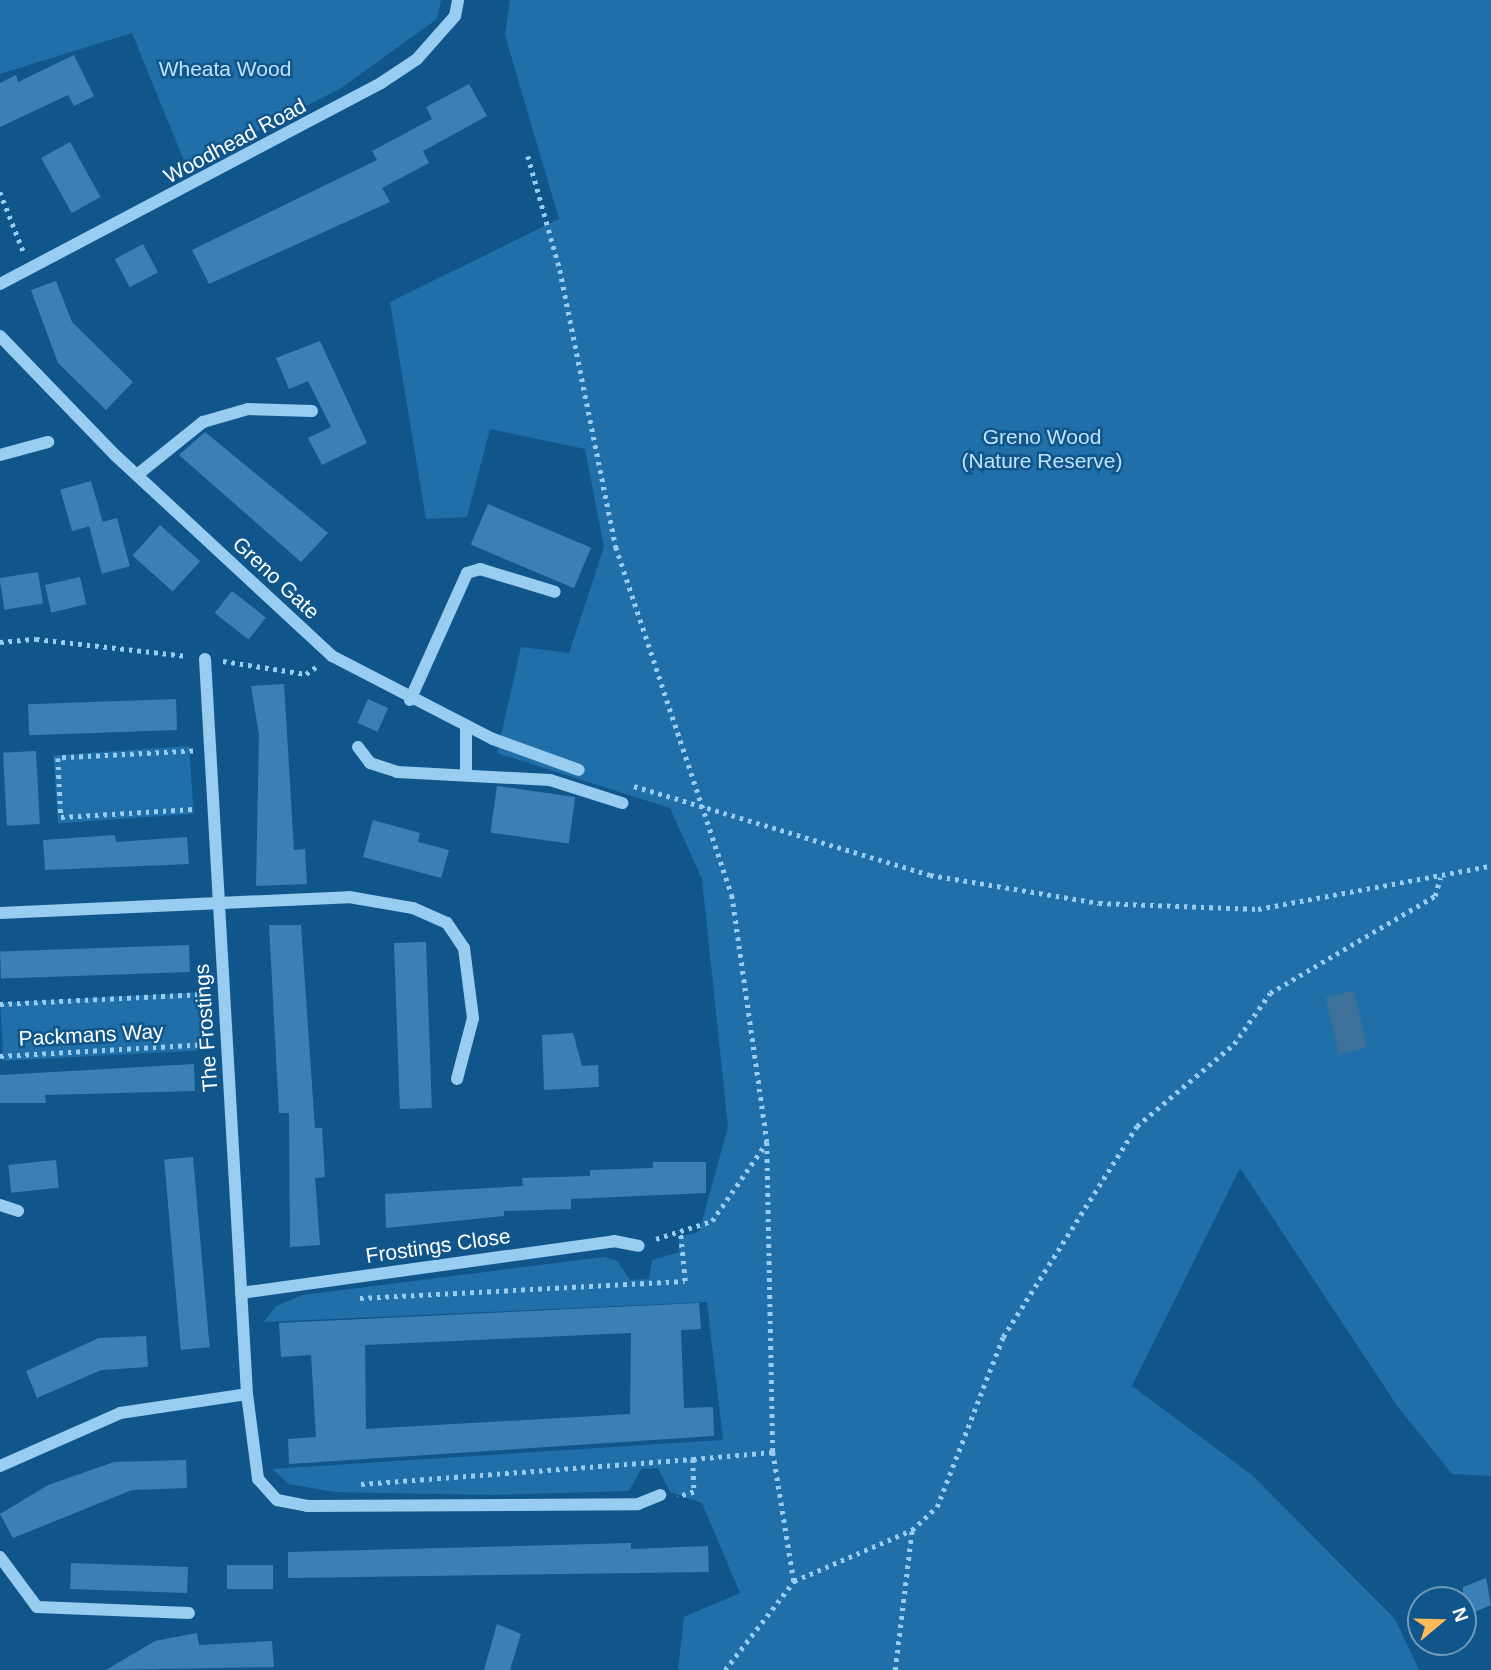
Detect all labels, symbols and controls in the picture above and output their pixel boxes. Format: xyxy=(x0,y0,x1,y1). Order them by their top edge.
park label: Wheata Wood xyxy=(159,56,291,82)
street label: Woodhead Road xyxy=(160,93,310,189)
park label: Greno Wood (Nature Reserve) xyxy=(961,424,1123,474)
street label: Greno Gate xyxy=(227,531,325,625)
street label: The Frostings xyxy=(189,963,223,1093)
street label: Packmans Way xyxy=(18,1019,164,1051)
street label: Frostings Close xyxy=(364,1223,512,1269)
north arrow xyxy=(1407,1586,1477,1656)
text: N xyxy=(1448,1605,1473,1625)

